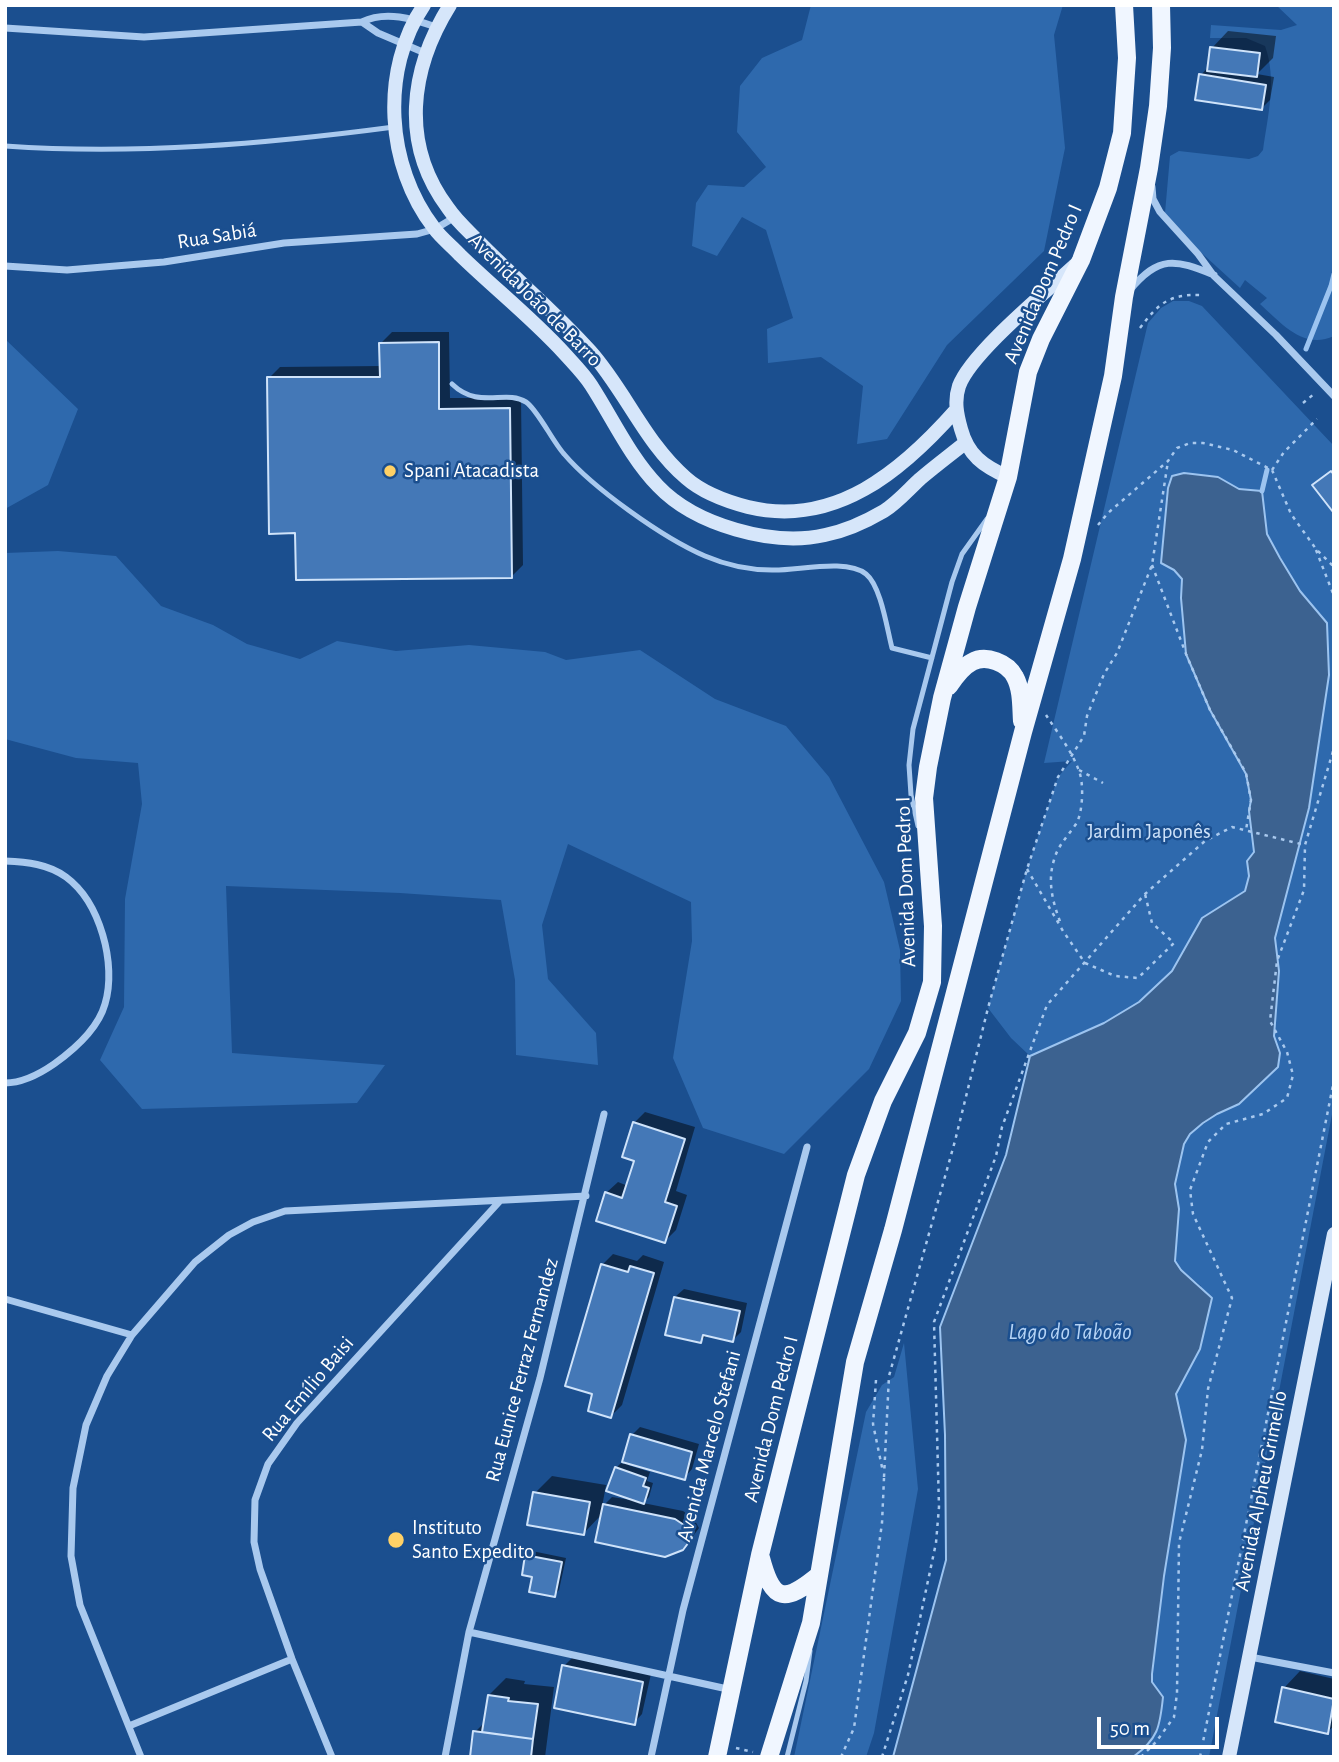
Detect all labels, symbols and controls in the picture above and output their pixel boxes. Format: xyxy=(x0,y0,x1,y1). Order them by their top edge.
street label: Avenida Dom Pedro I xyxy=(998,201,1088,367)
street label: Rua Sabiá xyxy=(176,217,258,255)
street label: Avenida João de Barro xyxy=(463,228,607,372)
place label: Spani Atacadista xyxy=(404,458,539,484)
marker: Spani Atacadista xyxy=(382,463,398,479)
street label: Avenida Dom Pedro I xyxy=(890,796,922,968)
park label: Jardim Japonês xyxy=(1087,819,1211,845)
street label: Rua Eunice Ferraz Fernandez xyxy=(480,1255,564,1485)
water label: Lago do Taboão xyxy=(1008,1318,1132,1346)
street label: Rua Emílio Baisi xyxy=(257,1331,359,1447)
street label: Avenida Dom Pedro I xyxy=(738,1333,804,1505)
street label: Avenida Marcelo Stefani xyxy=(671,1348,747,1544)
street label: Avenida Alpheu Grimello xyxy=(1229,1388,1293,1594)
place label: Instituto Santo Expedito xyxy=(412,1515,534,1565)
marker: Instituto Santo Expedito xyxy=(386,1530,406,1550)
scale bar xyxy=(1101,1702,1224,1746)
text: 50 m xyxy=(1110,1718,1150,1739)

